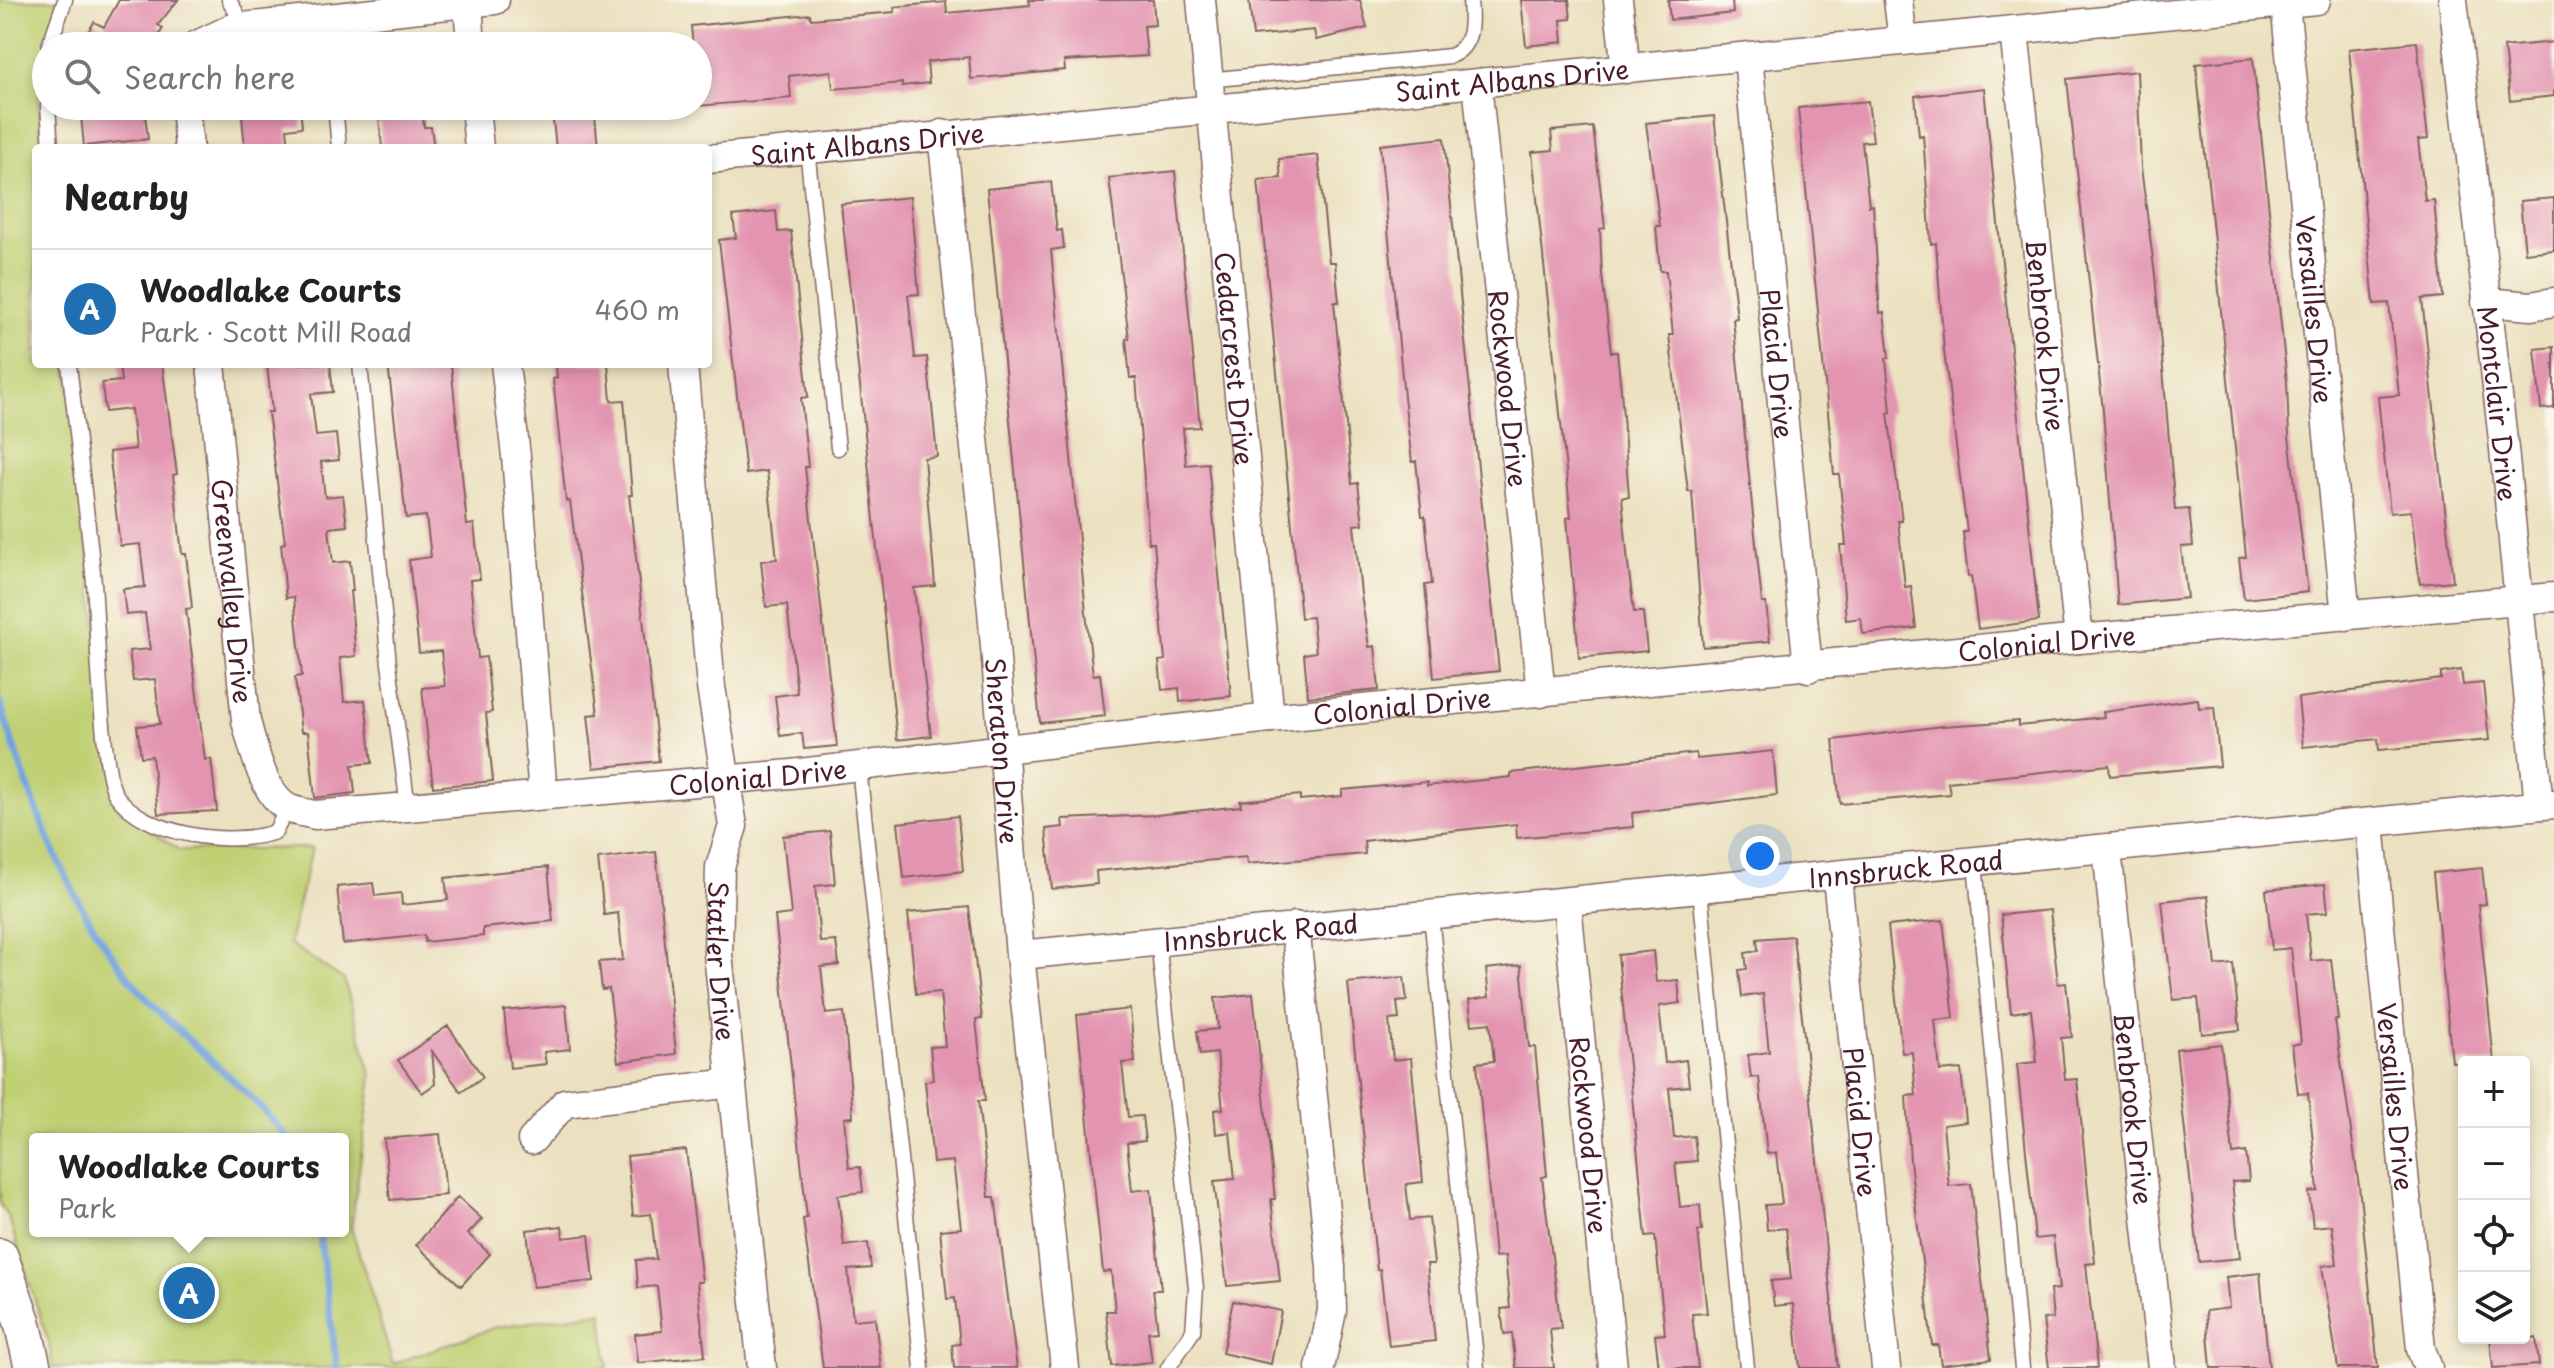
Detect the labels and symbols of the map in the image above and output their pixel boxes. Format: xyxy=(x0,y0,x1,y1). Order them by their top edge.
street label: Saint Albans Drive xyxy=(1393,49,1631,110)
street label: Saint Albans Drive xyxy=(749,112,986,174)
street label: Versailles Drive xyxy=(2287,214,2344,405)
street label: Benbrook Drive xyxy=(2017,237,2076,433)
street label: Cedarcrest Drive xyxy=(1206,250,1265,467)
street label: Placid Drive xyxy=(1751,287,1805,440)
street label: Rockwood Drive xyxy=(1479,288,1539,489)
street label: Montclair Drive xyxy=(2468,304,2529,503)
street label: Greenvalley Drive xyxy=(203,477,264,705)
street label: Colonial Drive xyxy=(1956,615,2137,670)
street label: Sheraton Drive xyxy=(976,656,1030,845)
street label: Colonial Drive xyxy=(1311,677,1493,733)
street label: Colonial Drive xyxy=(667,748,849,804)
your location xyxy=(1740,836,1780,876)
street label: Innsbruck Road xyxy=(1807,839,2005,897)
street label: Statler Drive xyxy=(698,881,747,1043)
street label: Innsbruck Road xyxy=(1162,902,1360,960)
street label: Versailles Drive xyxy=(2368,1001,2425,1193)
street label: Benbrook Drive xyxy=(2105,1010,2164,1207)
street label: Rockwood Drive xyxy=(1561,1034,1619,1235)
street label: Placid Drive xyxy=(1835,1045,1888,1199)
pin: A xyxy=(163,1263,215,1323)

